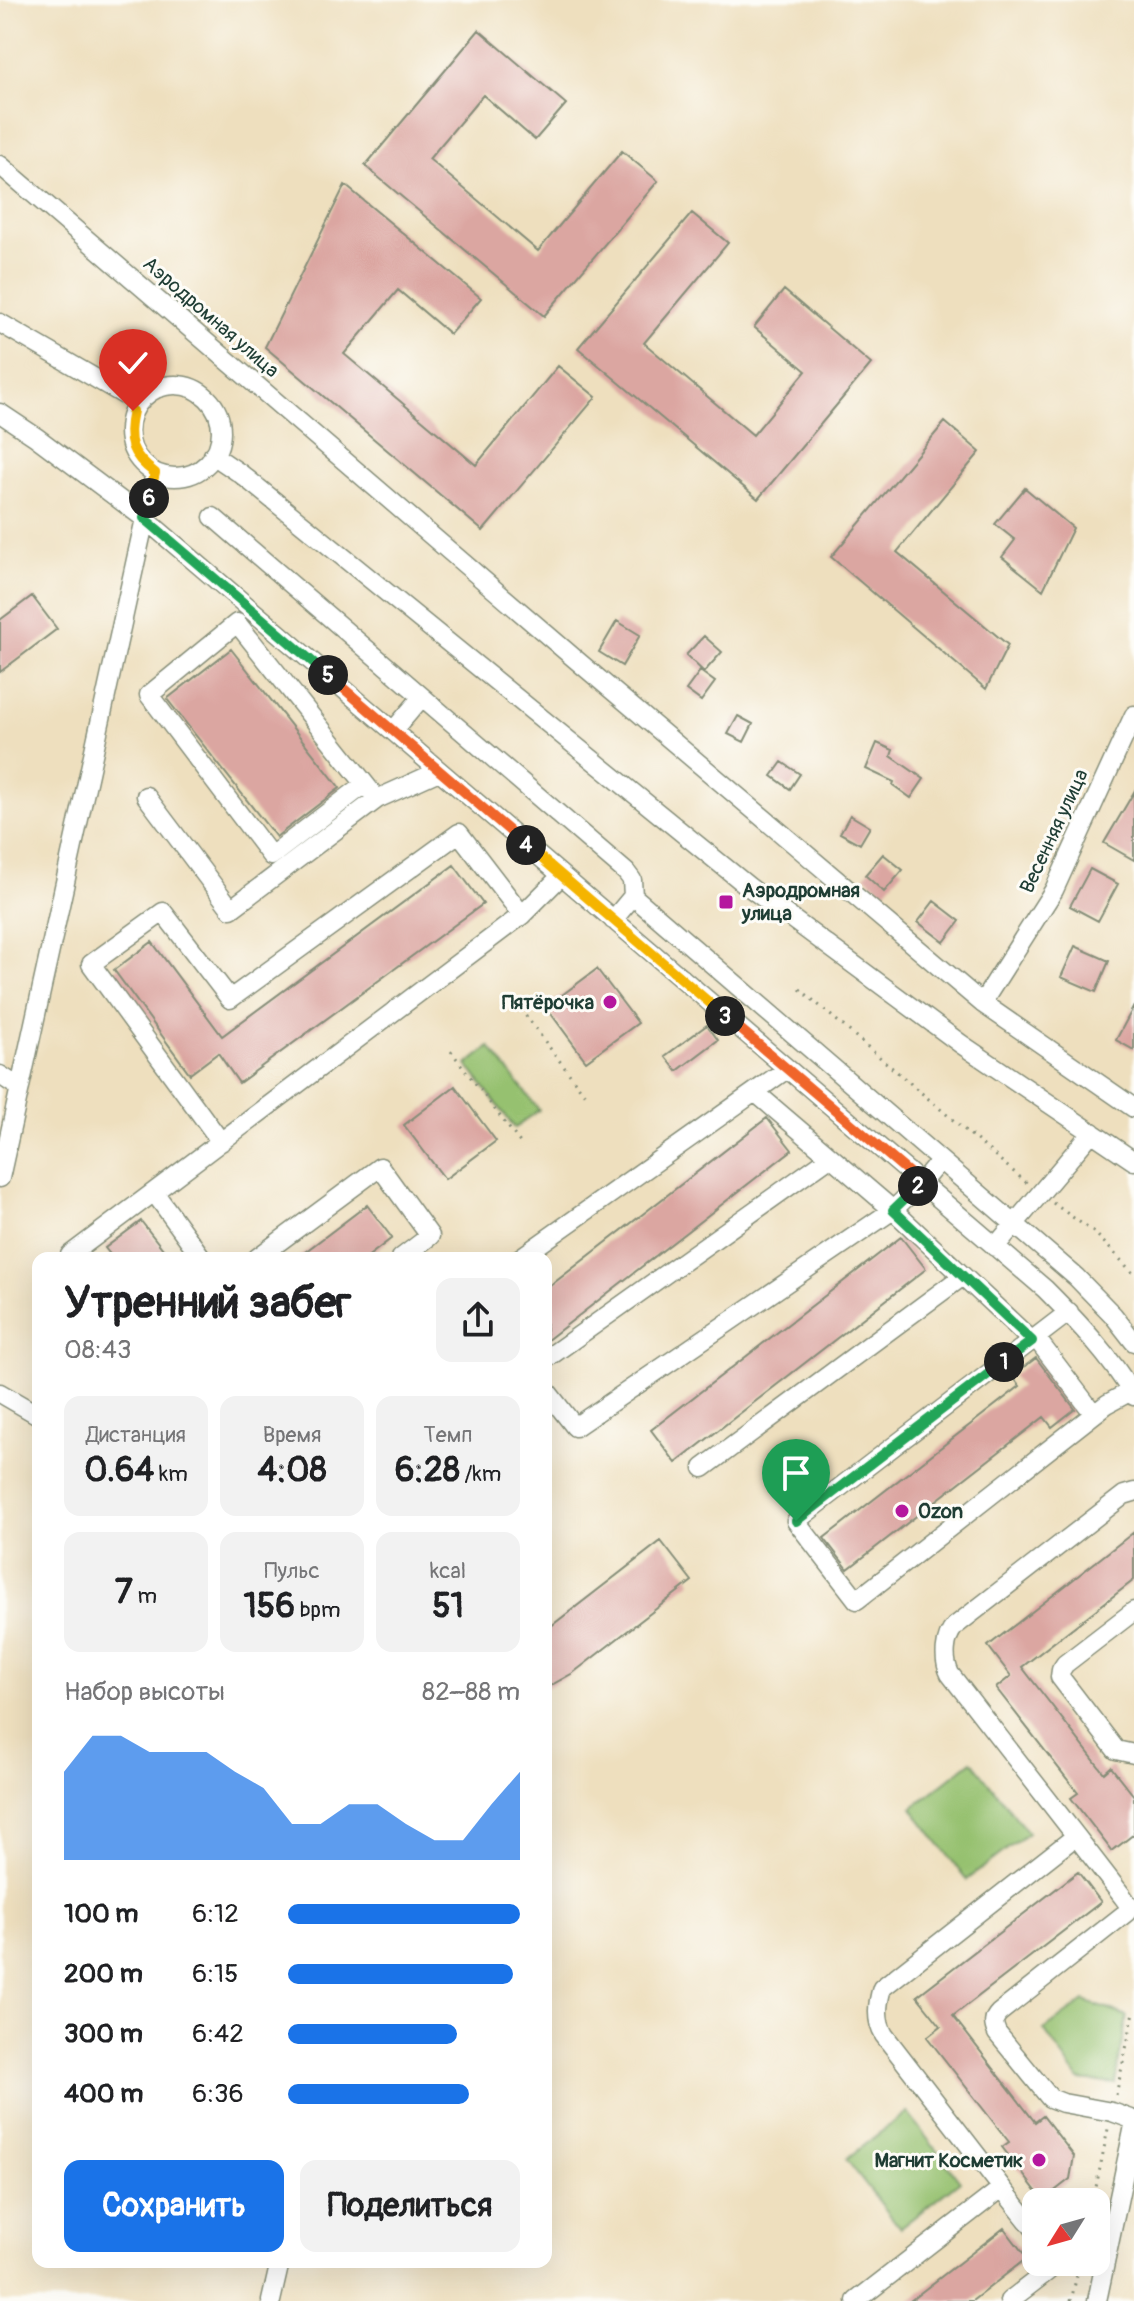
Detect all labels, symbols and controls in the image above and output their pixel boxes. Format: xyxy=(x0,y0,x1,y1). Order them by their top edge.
street label: Аэродромная улица xyxy=(138,251,284,383)
pin xyxy=(99,329,167,411)
icon: check xyxy=(111,341,155,385)
pin: 6 xyxy=(129,478,169,518)
text: 6 xyxy=(143,484,155,512)
pin: 5 xyxy=(308,655,348,695)
text: 5 xyxy=(322,661,334,689)
street label: Весенняя улица xyxy=(1014,765,1094,897)
pin: 4 xyxy=(506,825,546,865)
text: 4 xyxy=(520,831,532,859)
place label: Аэродромная улица xyxy=(741,878,860,926)
marker: Аэродромная улица xyxy=(717,893,735,911)
place label: Пятёрочка xyxy=(502,990,594,1015)
marker: Пятёрочка xyxy=(601,993,619,1011)
pin: 3 xyxy=(705,996,745,1036)
text: 3 xyxy=(719,1002,731,1030)
pin: 2 xyxy=(898,1166,938,1206)
text: 2 xyxy=(912,1172,924,1200)
text: Утренний забег xyxy=(64,1276,351,1331)
button: share xyxy=(436,1278,520,1362)
text: 08:43 xyxy=(64,1334,131,1366)
pin: 1 xyxy=(984,1342,1024,1382)
text: 1 xyxy=(1000,1348,1008,1376)
text: Дистанция xyxy=(86,1421,186,1449)
text: Время xyxy=(263,1421,321,1449)
text: Темп xyxy=(424,1421,472,1449)
pin xyxy=(762,1439,830,1521)
text: 0.64 xyxy=(84,1449,154,1492)
text: 4:08 xyxy=(257,1449,327,1492)
text: 6:28 xyxy=(395,1449,460,1492)
icon: arrive xyxy=(774,1451,818,1495)
text: km xyxy=(154,1460,188,1488)
text: /km xyxy=(460,1460,501,1488)
place label: Ozon xyxy=(918,1499,963,1524)
marker: Ozon xyxy=(893,1502,911,1520)
text: Пульс xyxy=(264,1557,320,1585)
text: kcal xyxy=(430,1557,466,1585)
text: 7 xyxy=(115,1571,133,1614)
text: m xyxy=(133,1582,157,1610)
text: 156 xyxy=(243,1585,295,1628)
text: 51 xyxy=(432,1585,464,1628)
text: bpm xyxy=(295,1596,341,1624)
text: Набор высоты xyxy=(64,1676,225,1708)
text: 82–88 m xyxy=(422,1676,520,1708)
text: 100 m xyxy=(64,1898,138,1930)
text: 6:12 xyxy=(192,1898,239,1930)
text: 200 m xyxy=(64,1958,143,1990)
text: 6:15 xyxy=(192,1958,238,1990)
text: 300 m xyxy=(64,2018,143,2050)
text: 6:42 xyxy=(192,2018,244,2050)
text: 400 m xyxy=(64,2078,143,2110)
text: 6:36 xyxy=(192,2078,244,2110)
place label: Магнит Косметик xyxy=(875,2148,1023,2173)
marker: Магнит Косметик xyxy=(1030,2151,1048,2169)
button: Сохранить xyxy=(64,2160,284,2252)
button: Поделиться xyxy=(300,2160,520,2252)
north arrow xyxy=(1022,2188,1110,2276)
map controls xyxy=(1022,2188,1110,2276)

